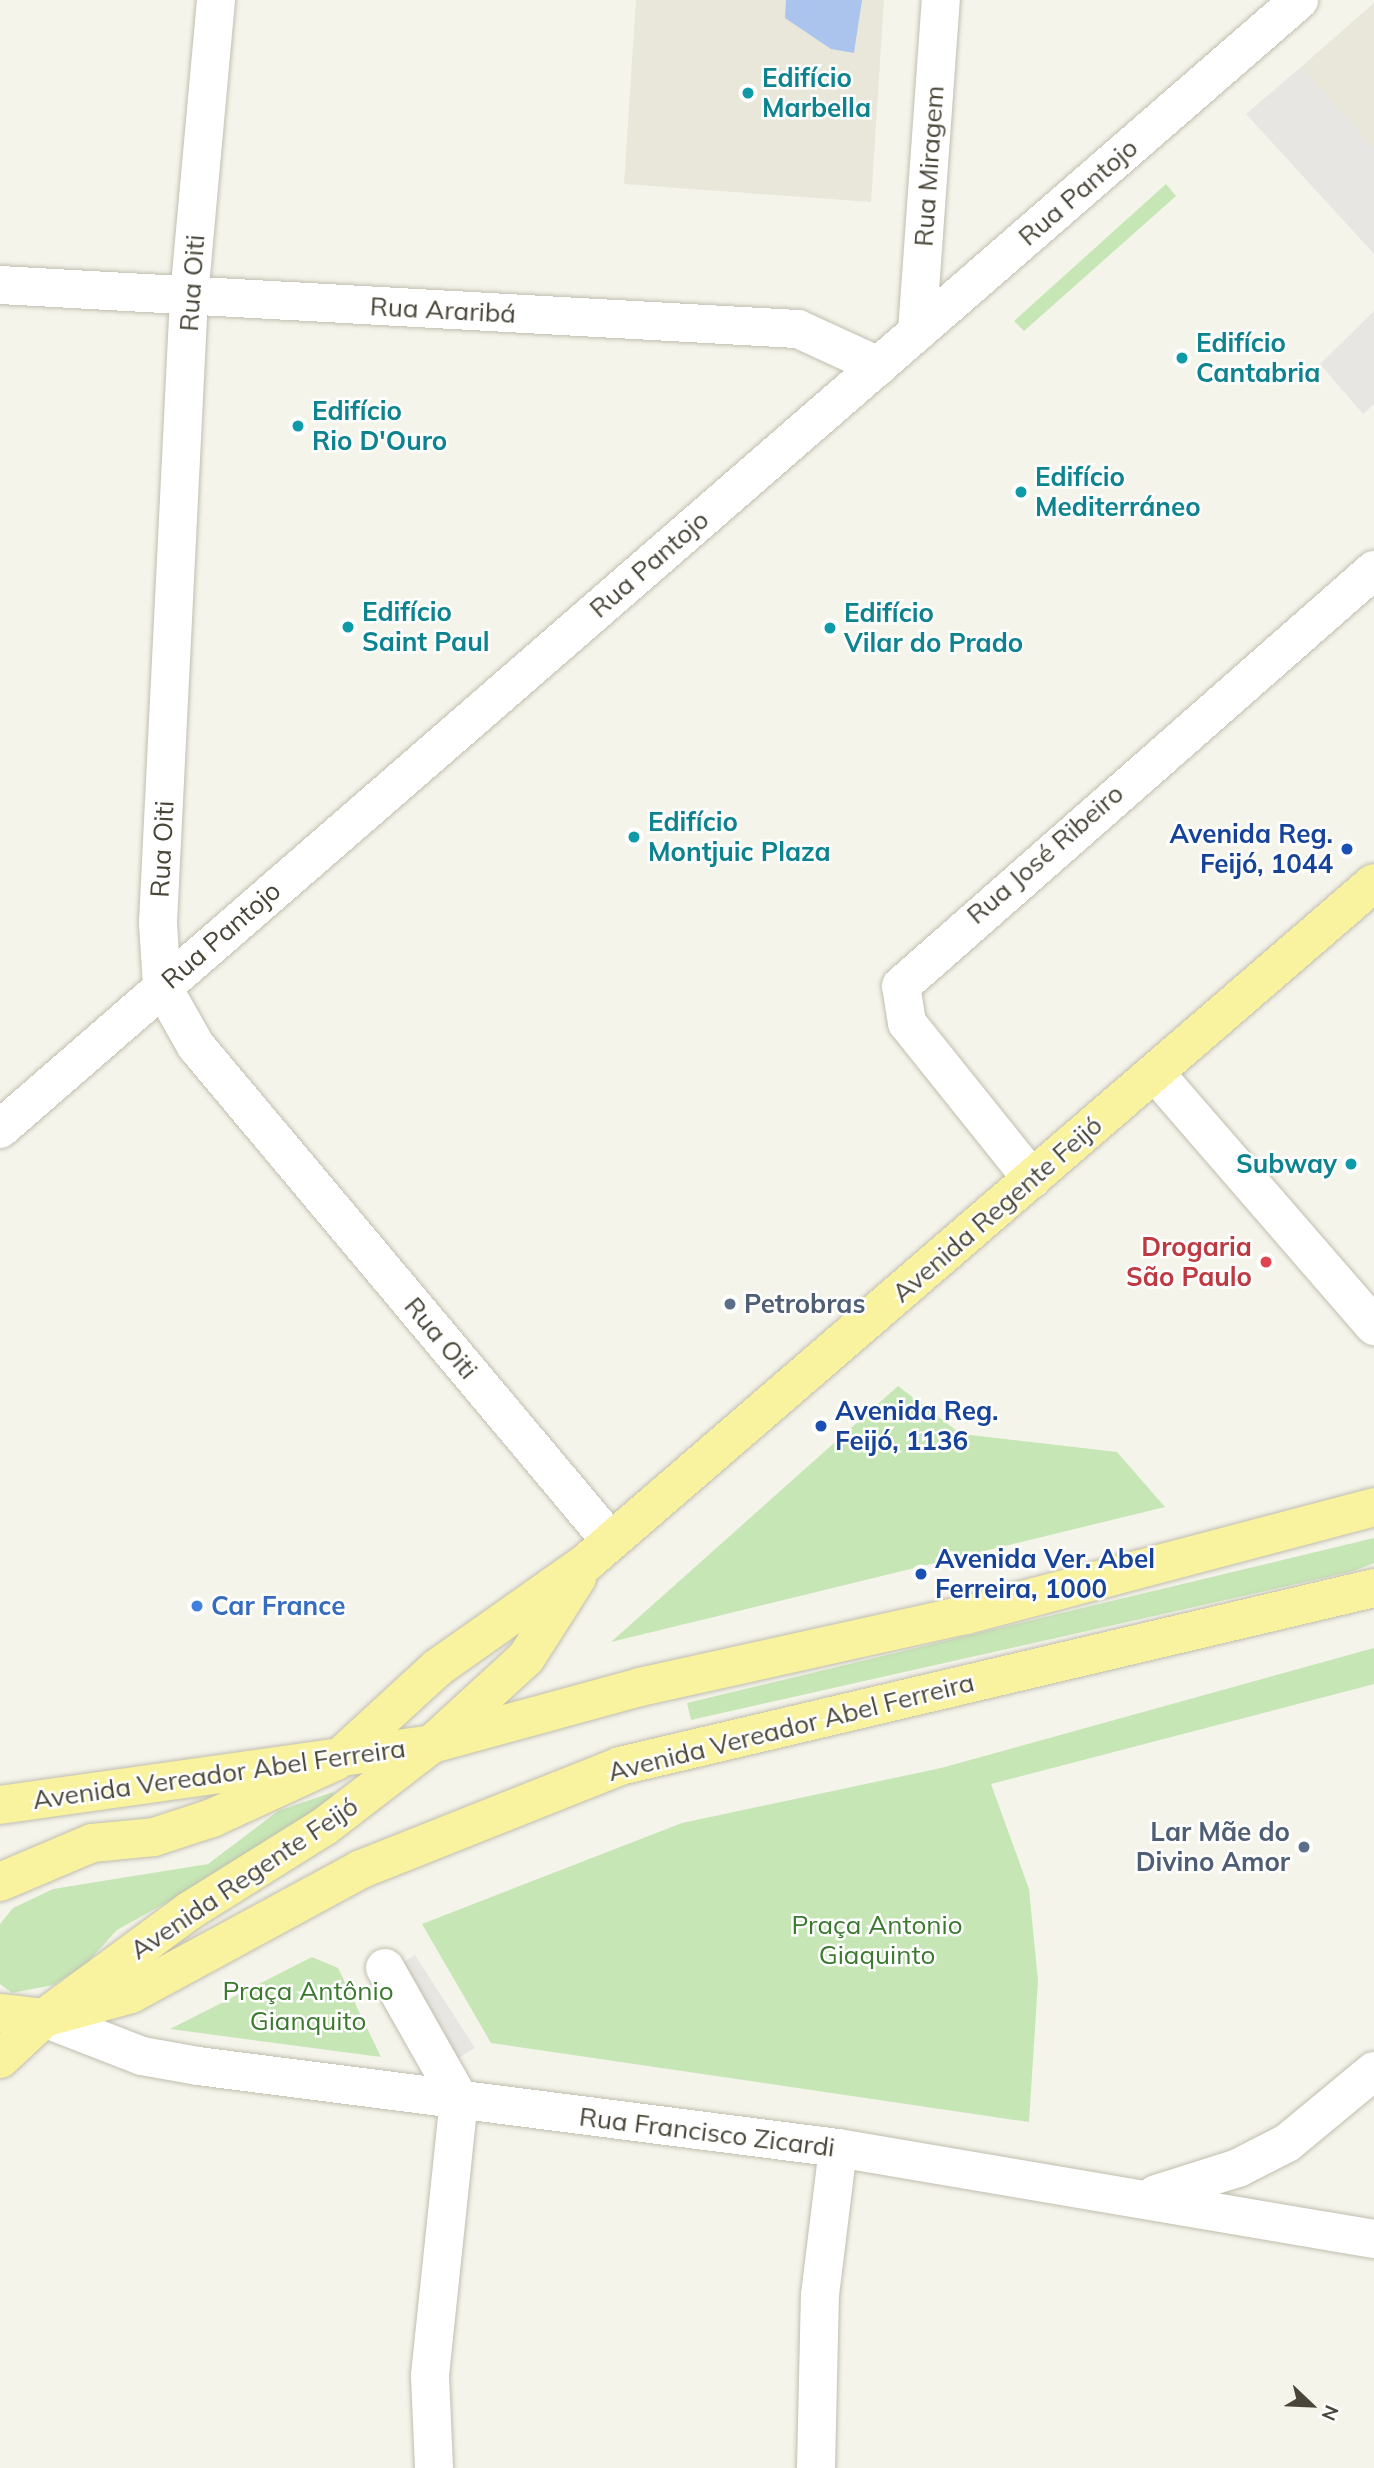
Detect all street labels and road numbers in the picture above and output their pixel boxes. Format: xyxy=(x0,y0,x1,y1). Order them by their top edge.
street label: Rua Miragem xyxy=(908,84,950,248)
street label: Rua Pantojo xyxy=(1012,132,1144,252)
street label: Rua Oiti xyxy=(173,234,211,332)
street label: Rua Araribá xyxy=(369,291,517,329)
street label: Rua Pantojo xyxy=(583,504,715,624)
street label: Rua José Ribeiro xyxy=(960,778,1130,930)
street label: Rua Oiti xyxy=(144,800,180,898)
street label: Rua Pantojo xyxy=(155,875,287,995)
street label: Avenida Regente Feijó xyxy=(886,1109,1108,1309)
street label: Rua Oiti xyxy=(398,1291,484,1385)
street label: Avenida Vereador Abel Ferreira xyxy=(605,1666,977,1788)
street label: Avenida Vereador Abel Ferreira xyxy=(31,1732,407,1816)
street label: Avenida Regente Feijó xyxy=(124,1790,364,1966)
street label: Rua Francisco Zicardi xyxy=(577,2101,837,2163)

